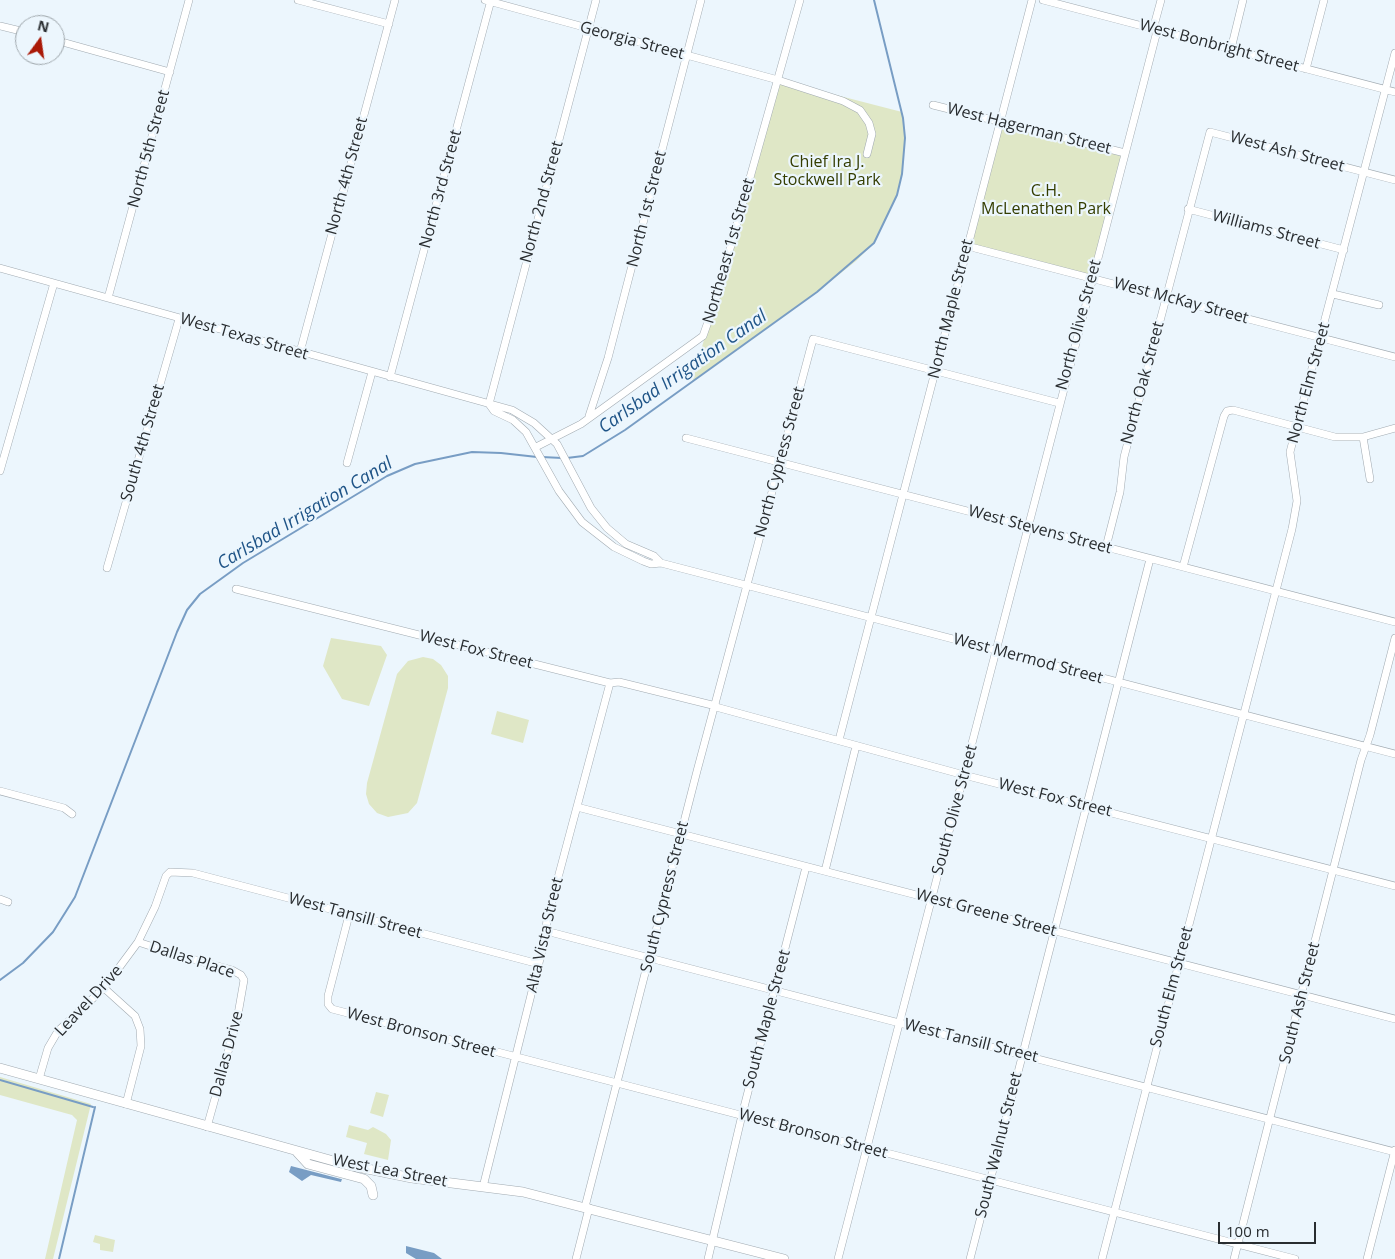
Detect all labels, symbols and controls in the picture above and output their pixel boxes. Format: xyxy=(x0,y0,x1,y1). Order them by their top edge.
north arrow xyxy=(15,15,65,65)
text: N xyxy=(36,15,51,37)
street label: West Bonbright Street xyxy=(1137,15,1301,77)
street label: Georgia Street xyxy=(578,18,686,64)
street label: North 5th Street xyxy=(124,88,174,210)
street label: West Hagerman Street xyxy=(945,99,1113,159)
street label: North 4th Street xyxy=(322,115,372,237)
street label: North 3rd Street xyxy=(416,127,466,251)
street label: West Ash Street xyxy=(1228,128,1346,176)
street label: North 2nd Street xyxy=(516,139,568,265)
street label: North 1st Street xyxy=(623,149,671,269)
park label: Chief Ira J. Stockwell Park xyxy=(773,152,881,190)
street label: Northeast 1st Street xyxy=(699,176,759,326)
park label: C.H. McLenathen Park xyxy=(981,181,1111,219)
street label: Williams Street xyxy=(1210,206,1322,254)
street label: North Maple Street xyxy=(924,237,978,381)
street label: North Olive Street xyxy=(1052,258,1106,392)
street label: West McKay Street xyxy=(1111,274,1251,328)
water label: Carlsbad Irrigation Canal xyxy=(595,306,771,438)
street label: West Texas Street xyxy=(178,309,310,365)
street label: North Oak Street xyxy=(1117,319,1169,447)
street label: North Elm Street xyxy=(1284,320,1334,446)
street label: South 4th Street xyxy=(117,382,169,504)
street label: North Cypress Street xyxy=(751,384,809,540)
water label: Carlsbad Irrigation Canal xyxy=(214,453,396,575)
street label: West Stevens Street xyxy=(966,502,1114,558)
street label: West Fox Street xyxy=(417,627,535,673)
street label: West Mermod Street xyxy=(951,630,1105,688)
street label: South Olive Street xyxy=(928,743,982,877)
street label: West Fox Street xyxy=(996,775,1114,821)
street label: South Cypress Street xyxy=(637,819,693,975)
street label: Alta Vista Street xyxy=(522,876,568,994)
street label: West Greene Street xyxy=(913,885,1059,941)
street label: West Tansill Street xyxy=(286,889,424,943)
street label: South Elm Street xyxy=(1147,924,1197,1050)
street label: Dallas Place xyxy=(147,937,237,983)
street label: South Ash Street xyxy=(1276,940,1324,1066)
street label: South Maple Street xyxy=(739,948,795,1090)
street label: Leavel Drive xyxy=(51,961,127,1041)
street label: West Bronson Street xyxy=(344,1004,498,1062)
street label: Dallas Drive xyxy=(206,1009,248,1099)
street label: West Tansill Street xyxy=(902,1015,1040,1067)
street label: South Walnut Street xyxy=(972,1070,1026,1220)
street label: West Bronson Street xyxy=(736,1105,890,1163)
street label: West Lea Street xyxy=(331,1150,449,1192)
scale bar xyxy=(1220,1212,1318,1244)
text: 100 m xyxy=(1226,1221,1270,1241)

